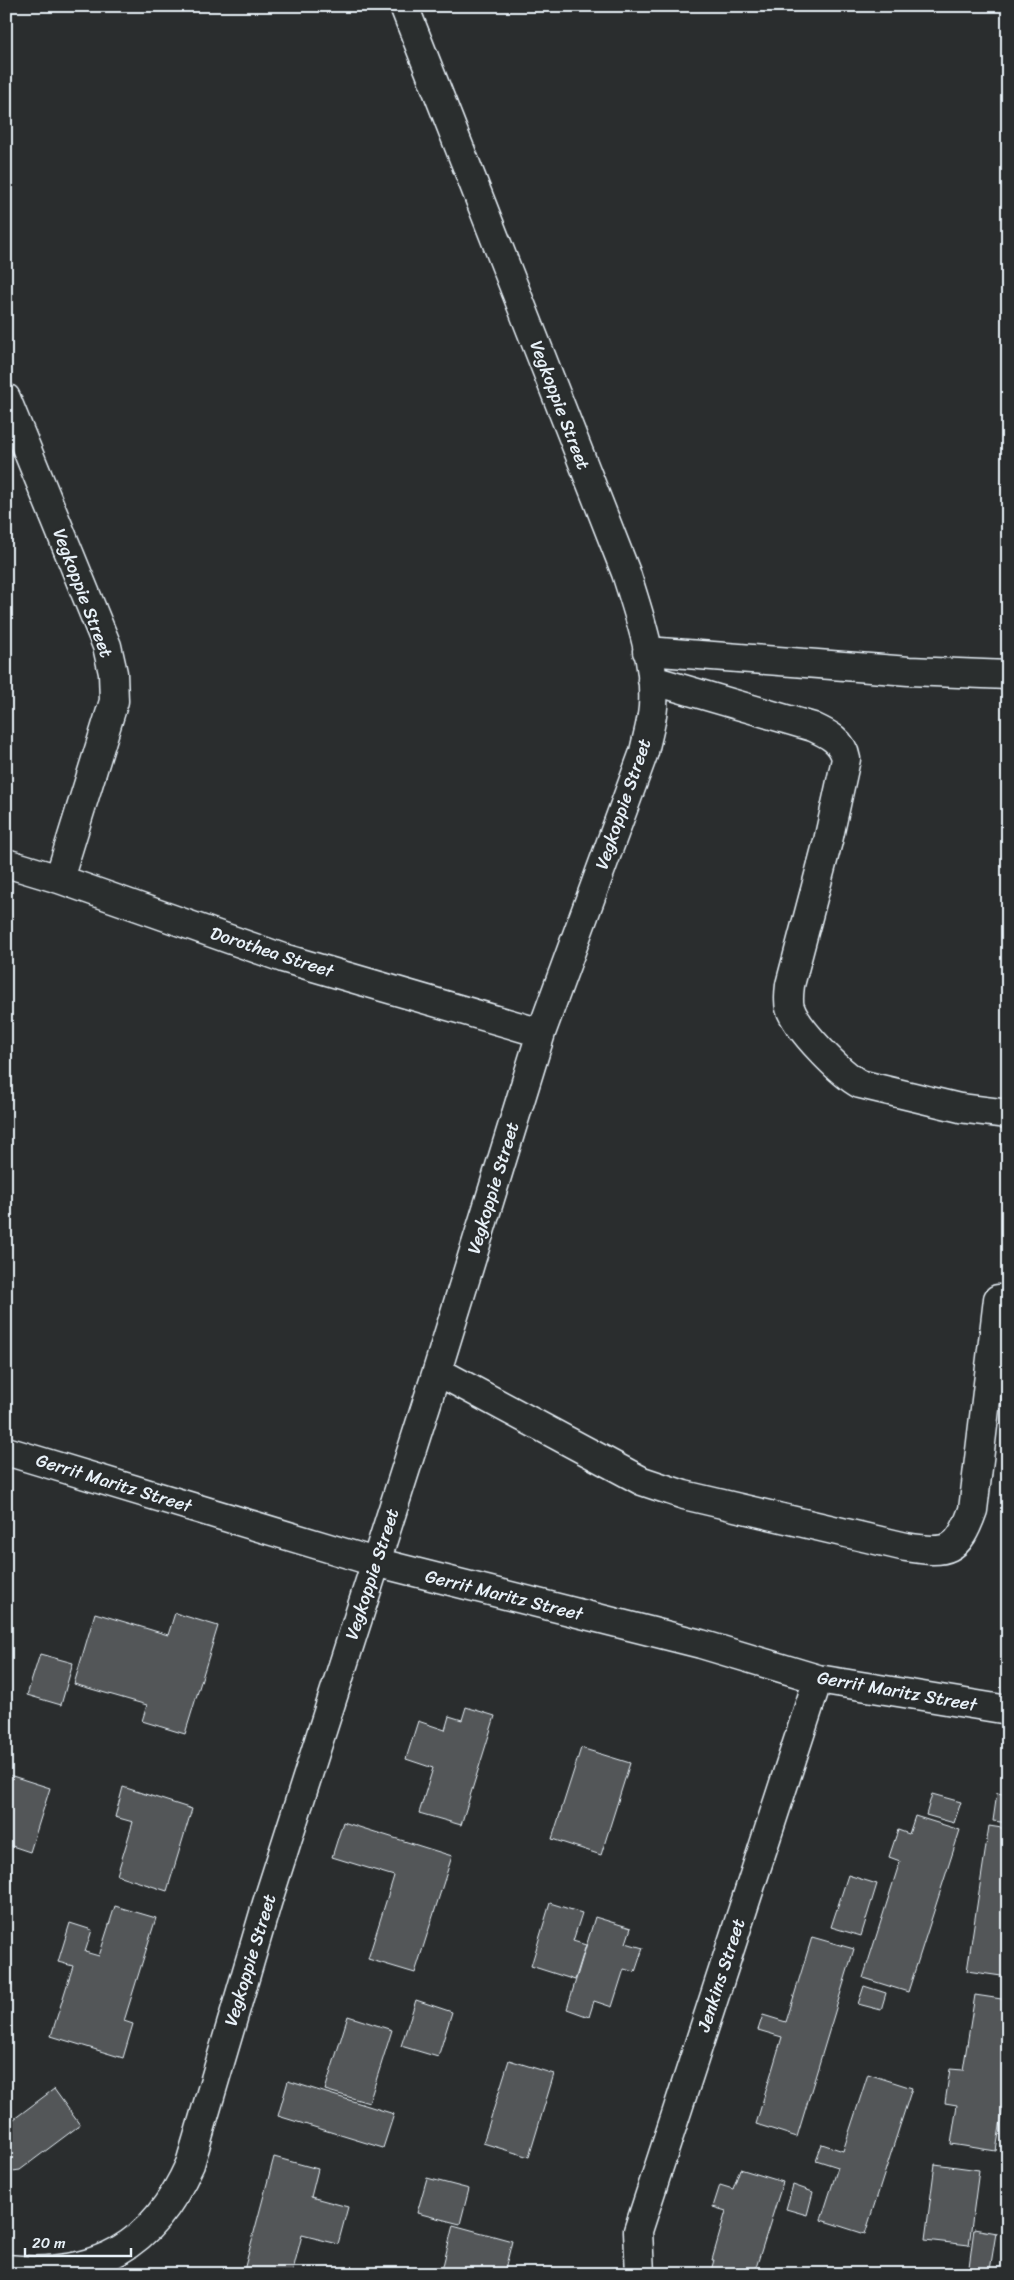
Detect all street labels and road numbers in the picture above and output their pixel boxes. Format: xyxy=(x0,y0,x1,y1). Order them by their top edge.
street label: Vegkoppie Street xyxy=(521,336,599,475)
street label: Vegkoppie Street xyxy=(44,524,122,663)
street label: Vegkoppie Street xyxy=(586,734,660,874)
street label: Dorothea Street xyxy=(206,917,338,987)
street label: Vegkoppie Street xyxy=(458,1118,528,1258)
street label: Gerrit Maritz Street xyxy=(32,1444,197,1522)
street label: Vegkoppie Street xyxy=(336,1504,408,1644)
street label: Gerrit Maritz Street xyxy=(422,1560,587,1630)
street label: Gerrit Maritz Street xyxy=(815,1661,980,1721)
street label: Vegkoppie Street xyxy=(215,1890,285,2030)
street label: Jenkins Street xyxy=(687,1914,754,2037)

